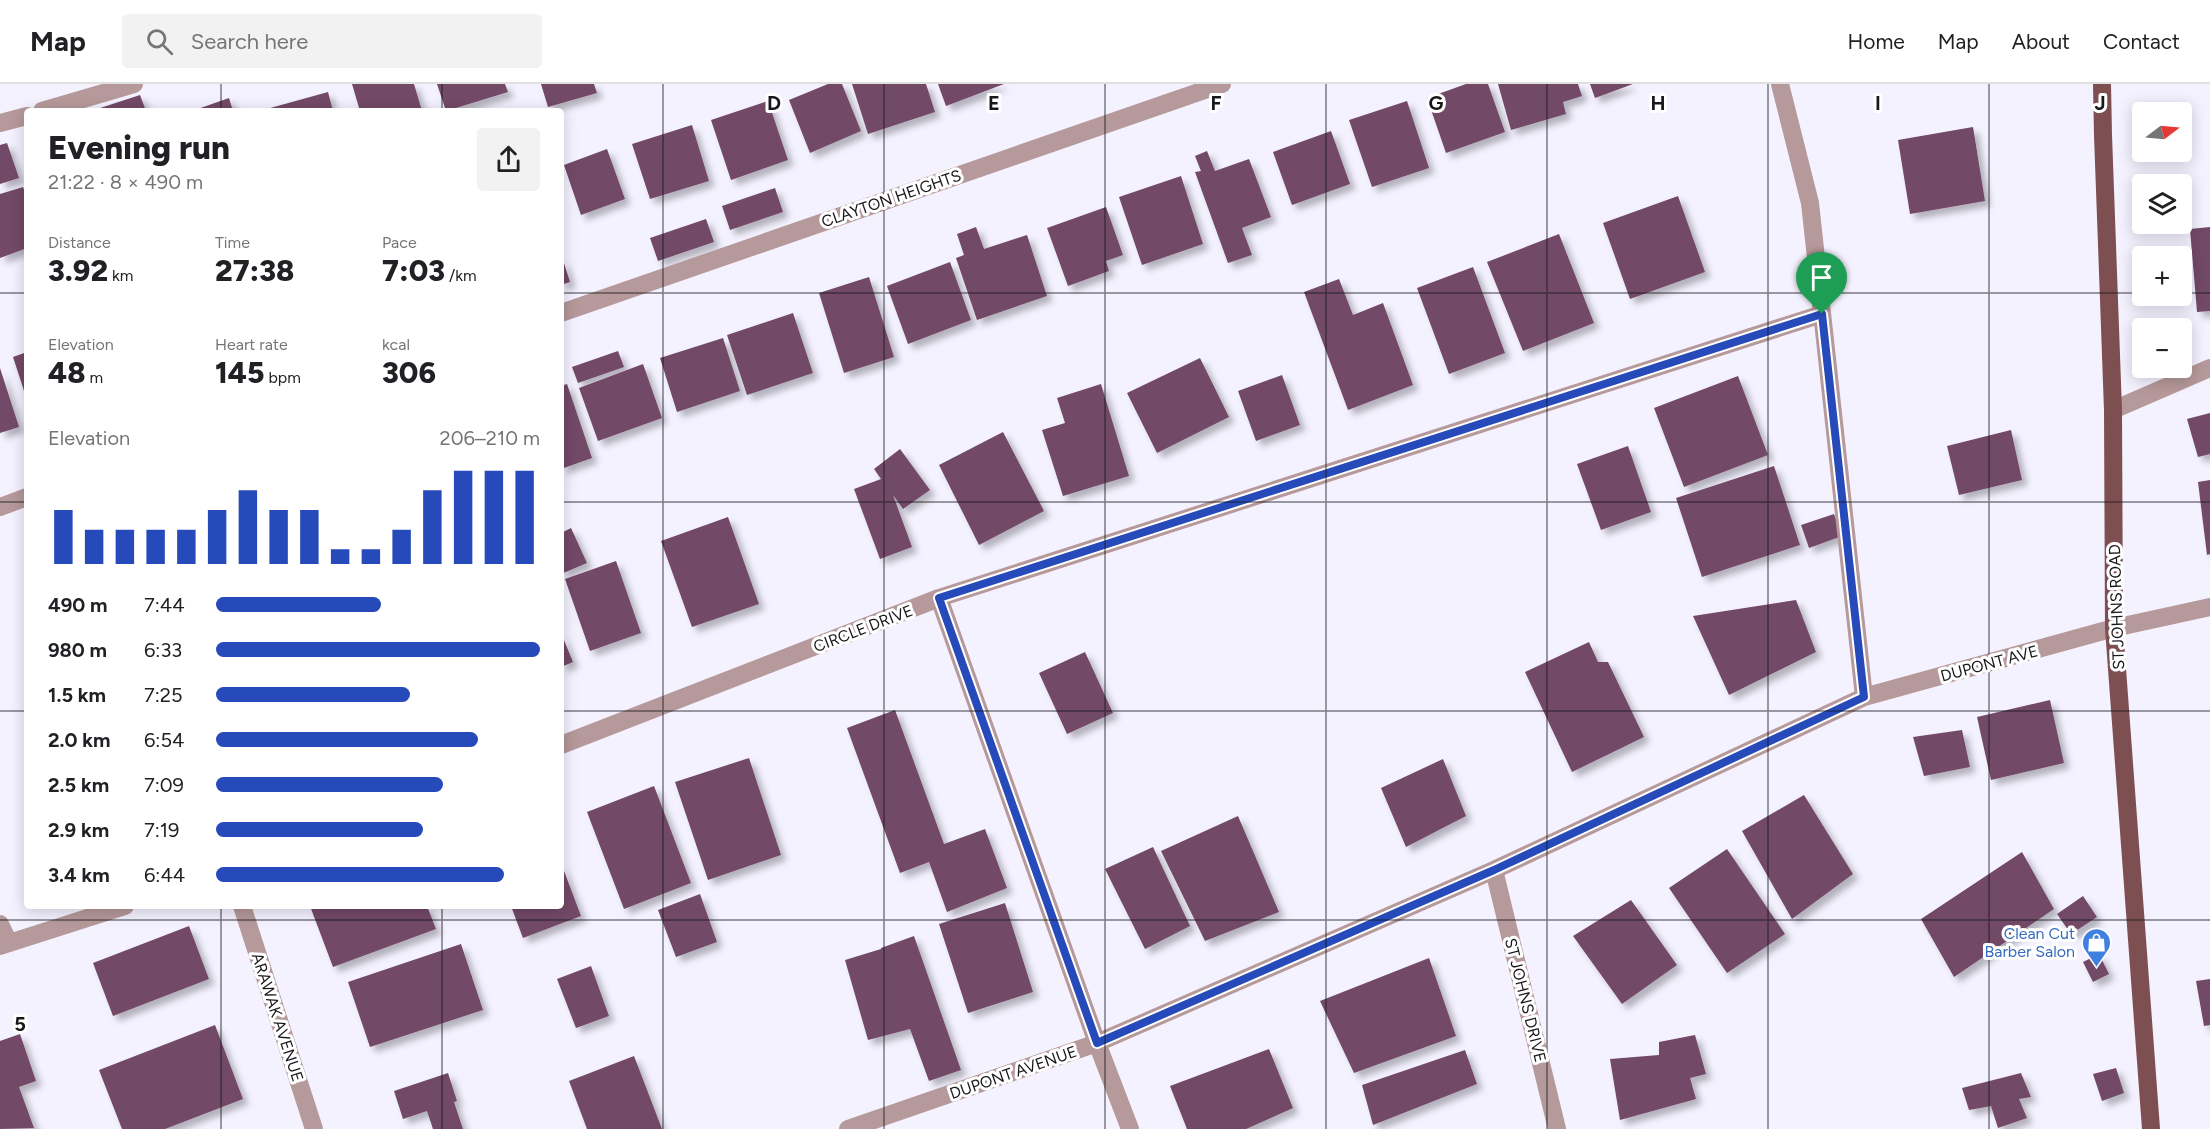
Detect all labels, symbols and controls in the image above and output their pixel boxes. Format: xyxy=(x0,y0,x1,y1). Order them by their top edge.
search box xyxy=(122,14,542,68)
text: Map xyxy=(30,24,86,58)
icon: search xyxy=(143,25,176,58)
text: Search here xyxy=(191,28,308,55)
text: Home xyxy=(1848,29,1905,54)
text: Map xyxy=(1938,29,1979,54)
text: About xyxy=(2012,29,2070,54)
text: Contact xyxy=(2103,29,2180,54)
text: D xyxy=(767,91,781,115)
text: E xyxy=(988,91,1000,115)
text: F xyxy=(1210,91,1222,115)
text: G xyxy=(1429,91,1444,115)
text: H xyxy=(1651,91,1666,115)
text: I xyxy=(1875,91,1881,115)
text: J xyxy=(2094,91,2106,115)
north arrow xyxy=(2132,102,2192,162)
map controls xyxy=(2132,102,2192,378)
text: Evening run xyxy=(48,128,230,167)
button: share xyxy=(477,128,540,191)
street label: CLAYTON HEIGHTS xyxy=(819,166,964,231)
text: 21:22 · 8 × 490 m xyxy=(48,170,203,194)
button: layers xyxy=(2132,174,2192,234)
text: Distance xyxy=(48,233,111,252)
text: Time xyxy=(215,233,250,252)
text: Pace xyxy=(382,233,417,252)
button: + xyxy=(2132,246,2192,306)
text: 3.92 xyxy=(48,252,108,289)
text: 27:38 xyxy=(215,252,294,289)
text: 7:03 xyxy=(382,252,445,289)
pin xyxy=(1796,252,1847,314)
icon: arrive xyxy=(1805,261,1838,294)
text: km xyxy=(108,266,133,285)
text: /km xyxy=(445,266,477,285)
button: − xyxy=(2132,318,2192,378)
text: Elevation xyxy=(48,335,114,354)
text: Heart rate xyxy=(215,335,288,354)
text: kcal xyxy=(382,335,410,354)
text: 48 xyxy=(48,354,86,391)
text: 145 xyxy=(215,354,264,391)
text: 306 xyxy=(382,354,436,391)
text: m xyxy=(86,368,103,387)
text: bpm xyxy=(264,368,301,387)
text: Elevation xyxy=(48,426,130,450)
text: 206–210 m xyxy=(439,426,540,450)
street label: ST JOHNS ROAD xyxy=(2105,544,2128,670)
text: 490 m xyxy=(48,593,107,617)
text: 7:44 xyxy=(144,593,185,617)
street label: CIRCLE DRIVE xyxy=(811,601,916,656)
text: 980 m xyxy=(48,638,107,662)
text: 6:33 xyxy=(144,638,182,662)
street label: DUPONT AVE xyxy=(1938,641,2040,686)
text: 1.5 km xyxy=(48,683,106,707)
text: 7:25 xyxy=(144,683,182,707)
text: 2.0 km xyxy=(48,728,110,752)
text: 6:54 xyxy=(144,728,184,752)
text: 2.5 km xyxy=(48,773,109,797)
text: 7:09 xyxy=(144,773,184,797)
text: 2.9 km xyxy=(48,818,109,842)
text: 7:19 xyxy=(144,818,179,842)
text: 3.4 km xyxy=(48,863,110,887)
text: 6:44 xyxy=(144,863,185,887)
place label: Clean Cut Barber Salon xyxy=(1984,924,2075,961)
shop icon: Clean Cut Barber Salon xyxy=(2080,926,2112,968)
street label: ST JOHNS DRIVE xyxy=(1501,936,1550,1064)
street label: ARAWAK AVENUE xyxy=(248,950,307,1084)
text: 5 xyxy=(14,1012,26,1036)
street label: DUPONT AVENUE xyxy=(947,1042,1079,1103)

